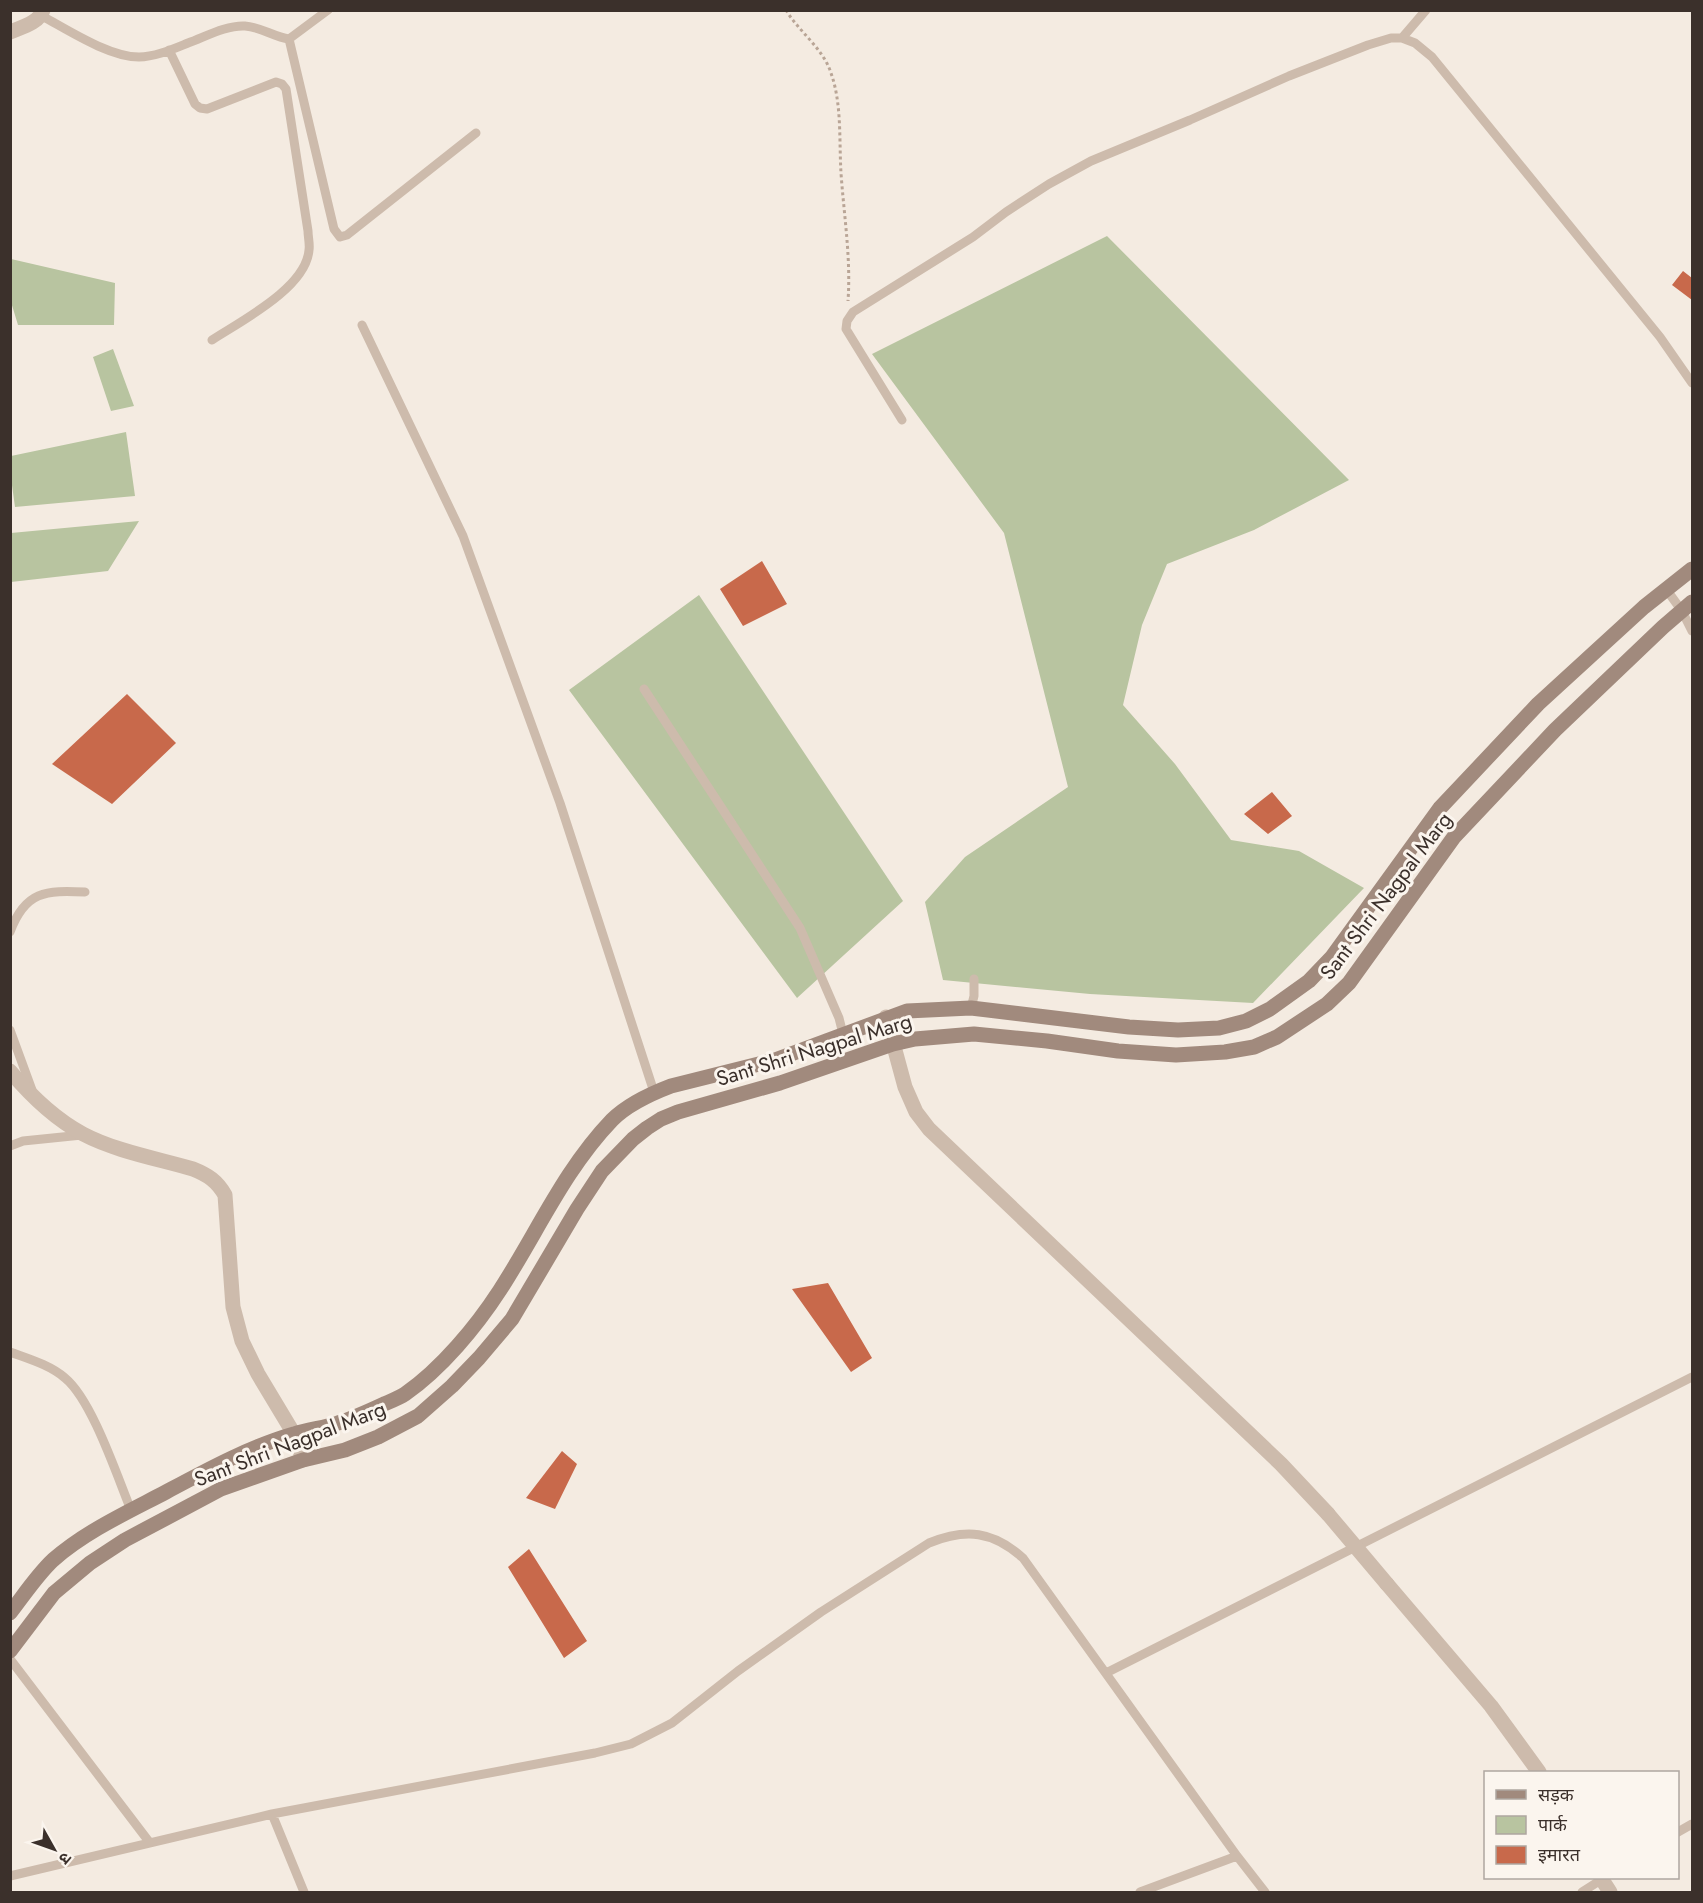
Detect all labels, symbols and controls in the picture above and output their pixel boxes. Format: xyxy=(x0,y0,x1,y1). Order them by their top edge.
street label: Sant Shri Nagpal Marg xyxy=(1313,806,1459,986)
street label: Sant Shri Nagpal Marg xyxy=(713,1006,915,1094)
street label: Sant Shri Nagpal Marg xyxy=(190,1394,390,1494)
legend xyxy=(1484,1771,1679,1879)
text: सड़क xyxy=(1538,1782,1575,1808)
text: पार्क xyxy=(1538,1812,1568,1838)
north arrow xyxy=(24,1819,84,1879)
text: इमारत xyxy=(1538,1842,1581,1868)
text: उ xyxy=(53,1847,77,1870)

